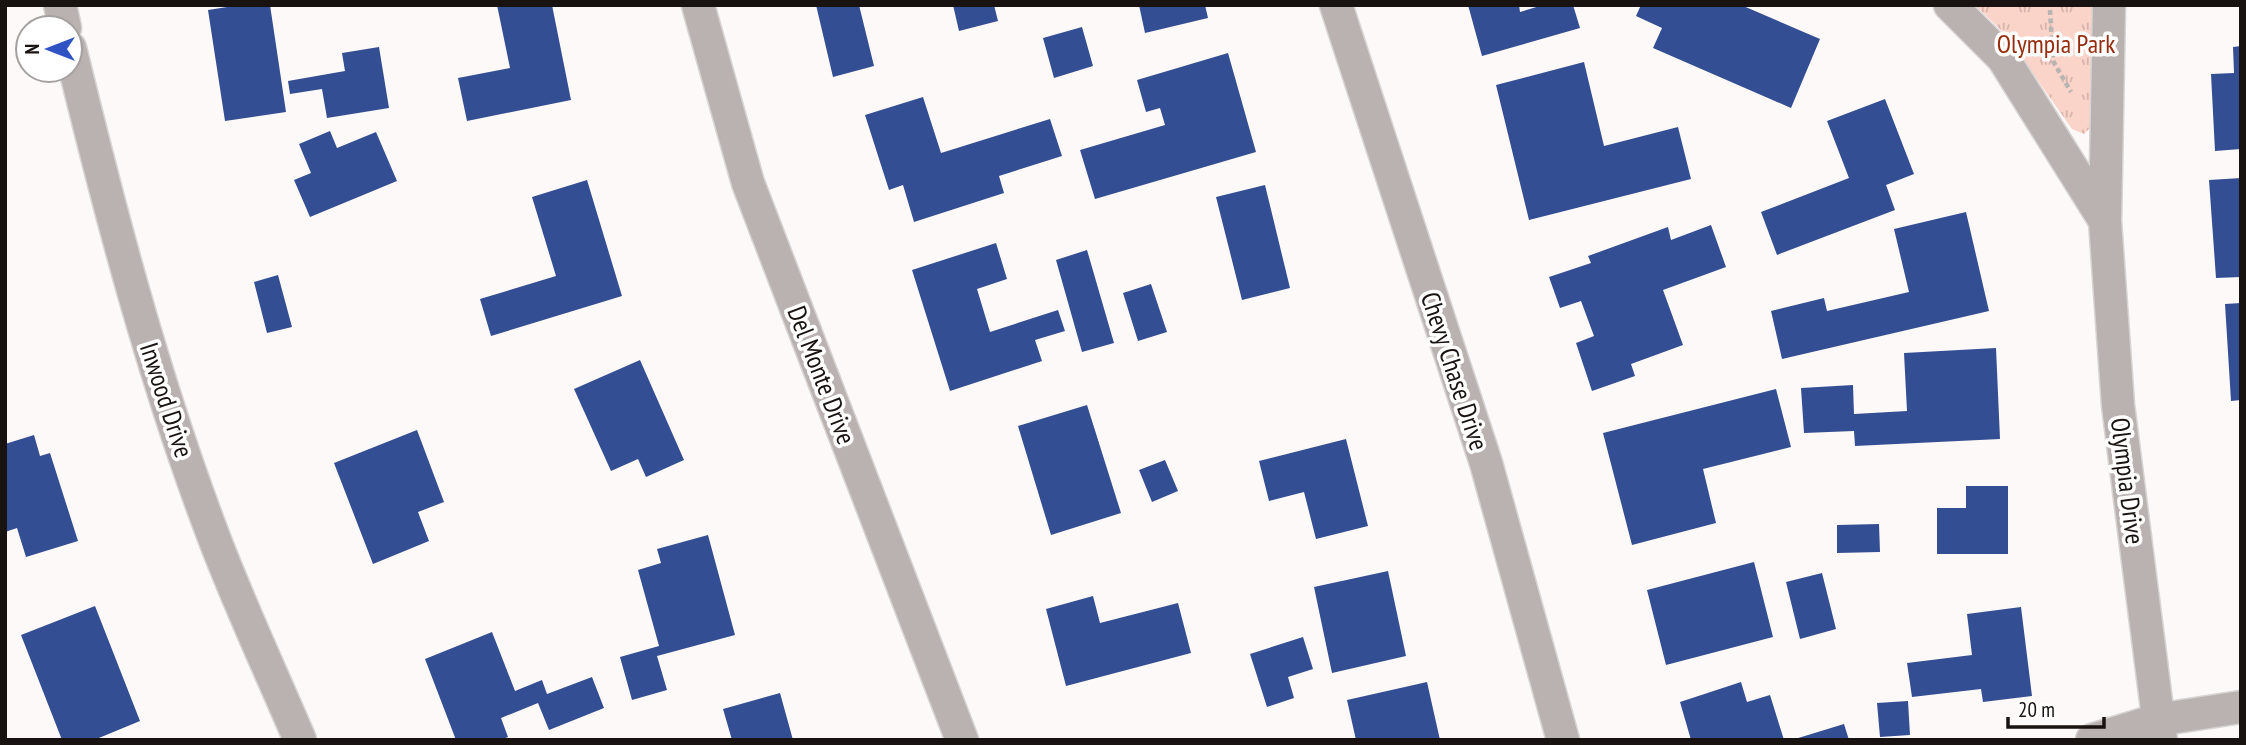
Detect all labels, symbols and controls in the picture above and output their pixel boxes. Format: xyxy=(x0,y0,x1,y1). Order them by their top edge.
north arrow xyxy=(14,14,84,84)
park label: Olympia Park xyxy=(1997,27,2115,60)
text: N xyxy=(20,44,44,54)
street label: Chevy Chase Drive xyxy=(1414,288,1496,454)
street label: Del Monte Drive xyxy=(781,301,863,449)
street label: Inwood Drive xyxy=(133,338,201,462)
street label: Olympia Drive xyxy=(2104,416,2152,546)
scale bar xyxy=(2008,686,2104,730)
text: 20 m xyxy=(2018,696,2055,723)

